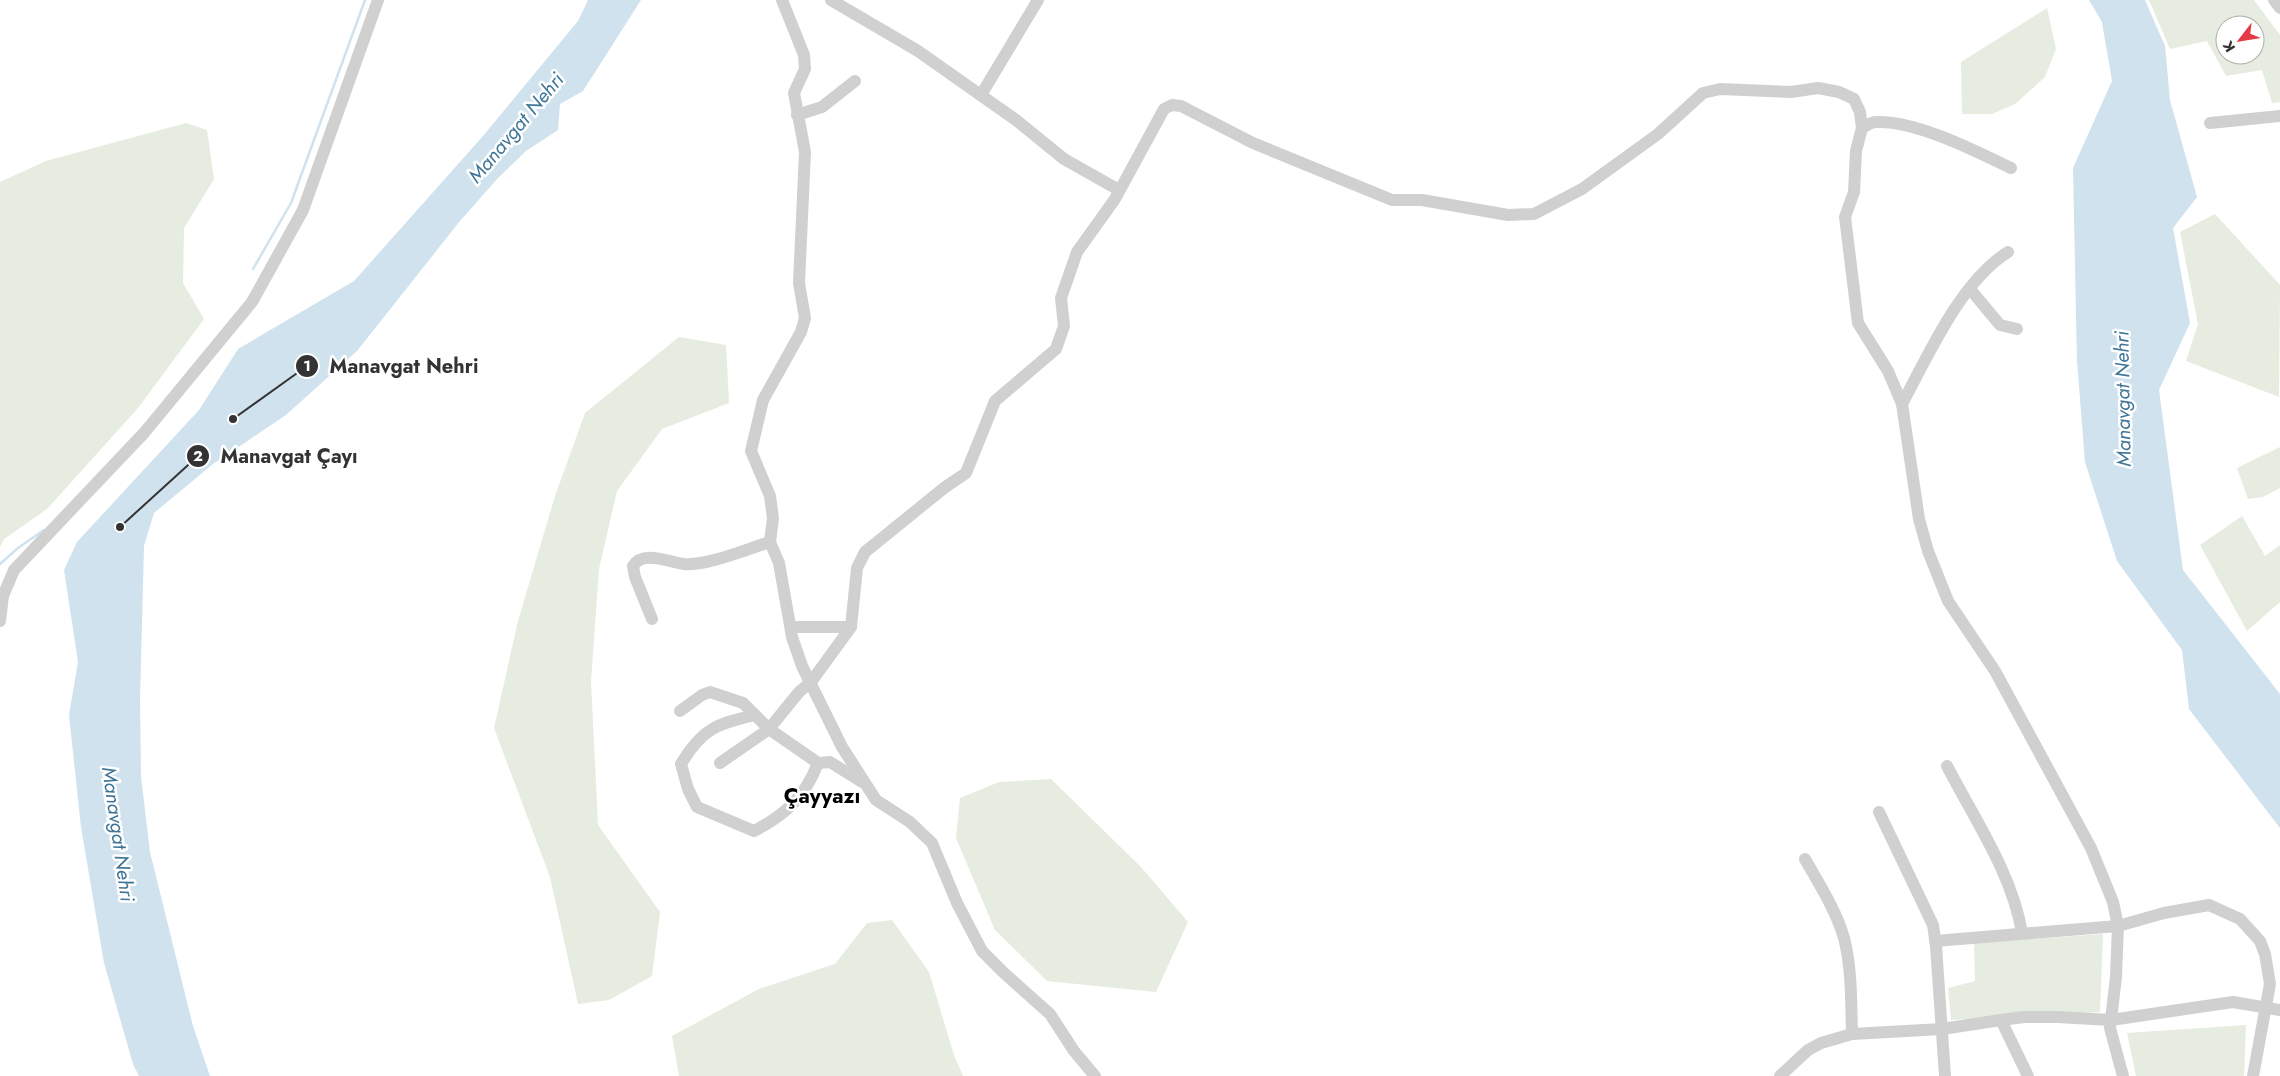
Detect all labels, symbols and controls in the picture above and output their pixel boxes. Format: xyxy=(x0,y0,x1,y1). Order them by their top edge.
north arrow xyxy=(2215,15,2265,65)
text: K xyxy=(2218,37,2240,56)
water label: Manavgat Nehri xyxy=(461,66,571,189)
water label: Manavgat Nehri xyxy=(2107,330,2139,467)
callout: Manavgat Nehri xyxy=(295,348,488,383)
text: Manavgat Nehri xyxy=(330,352,478,381)
text: 1 xyxy=(303,355,311,377)
callout: Manavgat Çayı xyxy=(185,438,367,473)
text: Manavgat Çayı xyxy=(221,442,358,471)
text: 2 xyxy=(193,445,203,467)
water label: Manavgat Nehri xyxy=(94,765,142,904)
district label: Çayyazı xyxy=(784,781,860,811)

